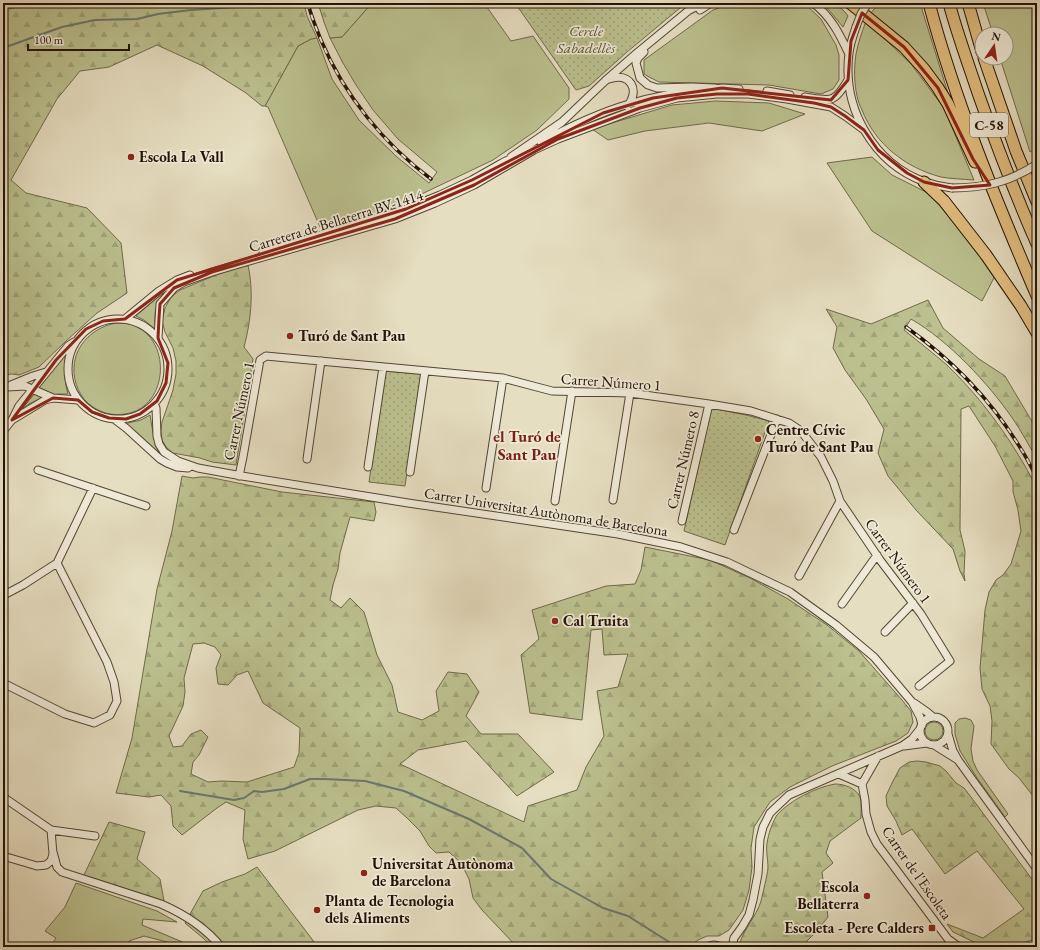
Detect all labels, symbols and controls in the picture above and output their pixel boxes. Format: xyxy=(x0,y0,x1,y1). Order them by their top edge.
park label: Cercle Sabadellès xyxy=(556,21,616,57)
scale bar xyxy=(28,26,129,52)
north arrow xyxy=(974,26,1014,66)
text: N xyxy=(990,28,1002,44)
text: 100 m xyxy=(34,32,64,48)
road number: C-58 xyxy=(970,113,1008,137)
place label: Escola La Vall xyxy=(139,147,225,166)
marker: Escola La Vall xyxy=(126,152,136,162)
street label: Carretera de Bellaterra BV-1414 xyxy=(246,185,426,256)
place label: Turó de Sant Pau xyxy=(298,326,406,345)
marker: Turó de Sant Pau xyxy=(285,331,295,341)
street label: Carrer Número 1 xyxy=(219,360,258,462)
street label: Carrer Número 1 xyxy=(560,369,662,394)
street label: Carrer Número 8 xyxy=(662,409,703,511)
place label: Centre Cívic Turó de Sant Pau xyxy=(766,420,874,456)
district label: el Turó de Sant Pau xyxy=(493,426,561,465)
marker: Centre Cívic Turó de Sant Pau xyxy=(753,434,763,444)
street label: Carrer Universitat Autònoma de Barcelona xyxy=(423,483,669,540)
street label: Carrer Número 1 xyxy=(861,514,936,607)
place label: Cal Truita xyxy=(563,611,629,630)
marker: Cal Truita xyxy=(550,616,560,626)
street label: Carrer de l'Escoleta xyxy=(878,822,957,923)
place label: Universitat Autònoma de Barcelona xyxy=(372,854,514,890)
marker: Universitat Autònoma de Barcelona xyxy=(359,868,369,878)
place label: Escola Bellaterra xyxy=(797,877,859,913)
place label: Planta de Tecnologia dels Aliments xyxy=(325,891,454,927)
marker: Escola Bellaterra xyxy=(862,891,872,901)
marker: Planta de Tecnologia dels Aliments xyxy=(312,905,322,915)
place label: Escoleta - Pere Calders xyxy=(784,918,924,937)
marker: Escoleta - Pere Calders xyxy=(927,923,937,933)

